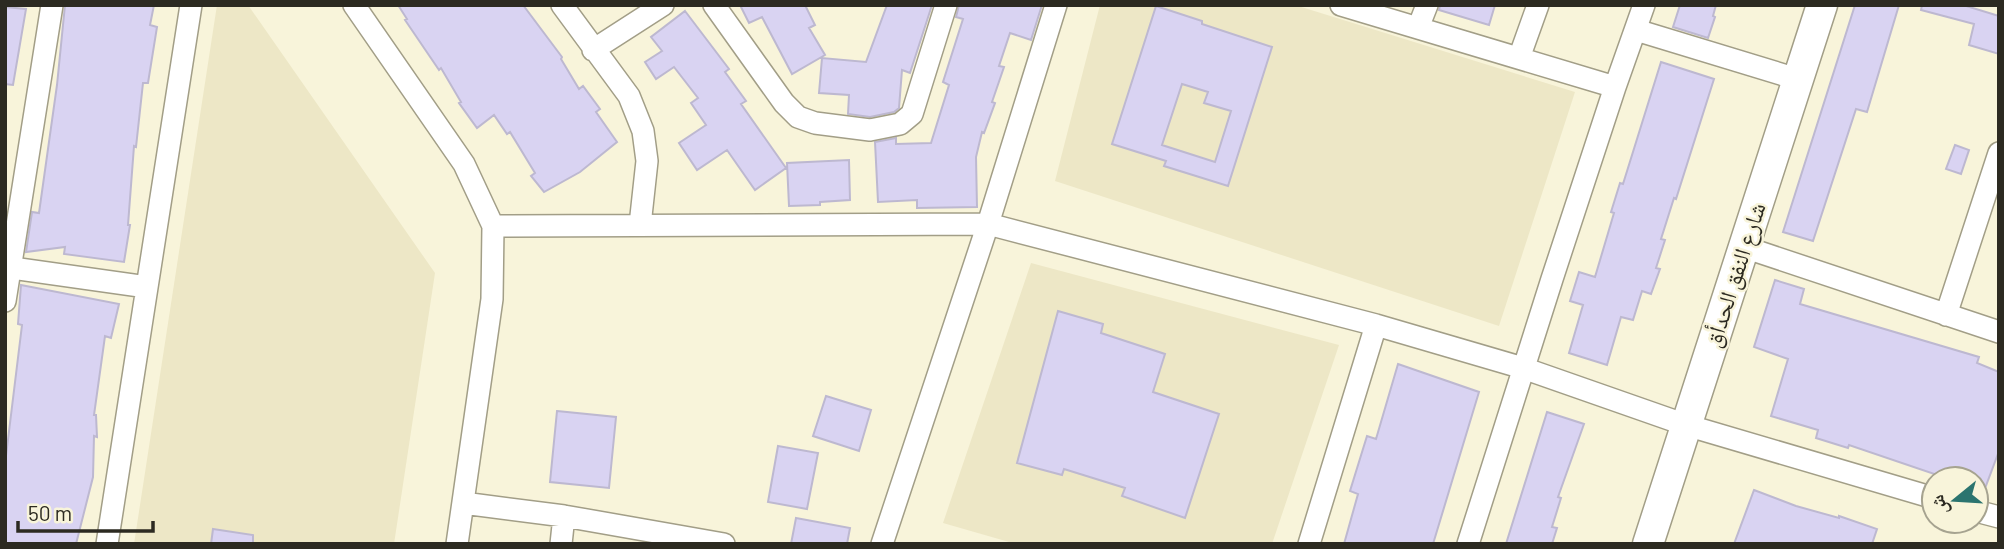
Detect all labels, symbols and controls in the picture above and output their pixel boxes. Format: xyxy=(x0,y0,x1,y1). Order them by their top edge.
street label: شارع النفق الحدأق xyxy=(1697,199,1773,351)
north arrow xyxy=(1920,465,1990,535)
scale bar xyxy=(18,490,152,534)
text: ش xyxy=(1924,492,1953,519)
text: 50 m xyxy=(28,500,72,525)

